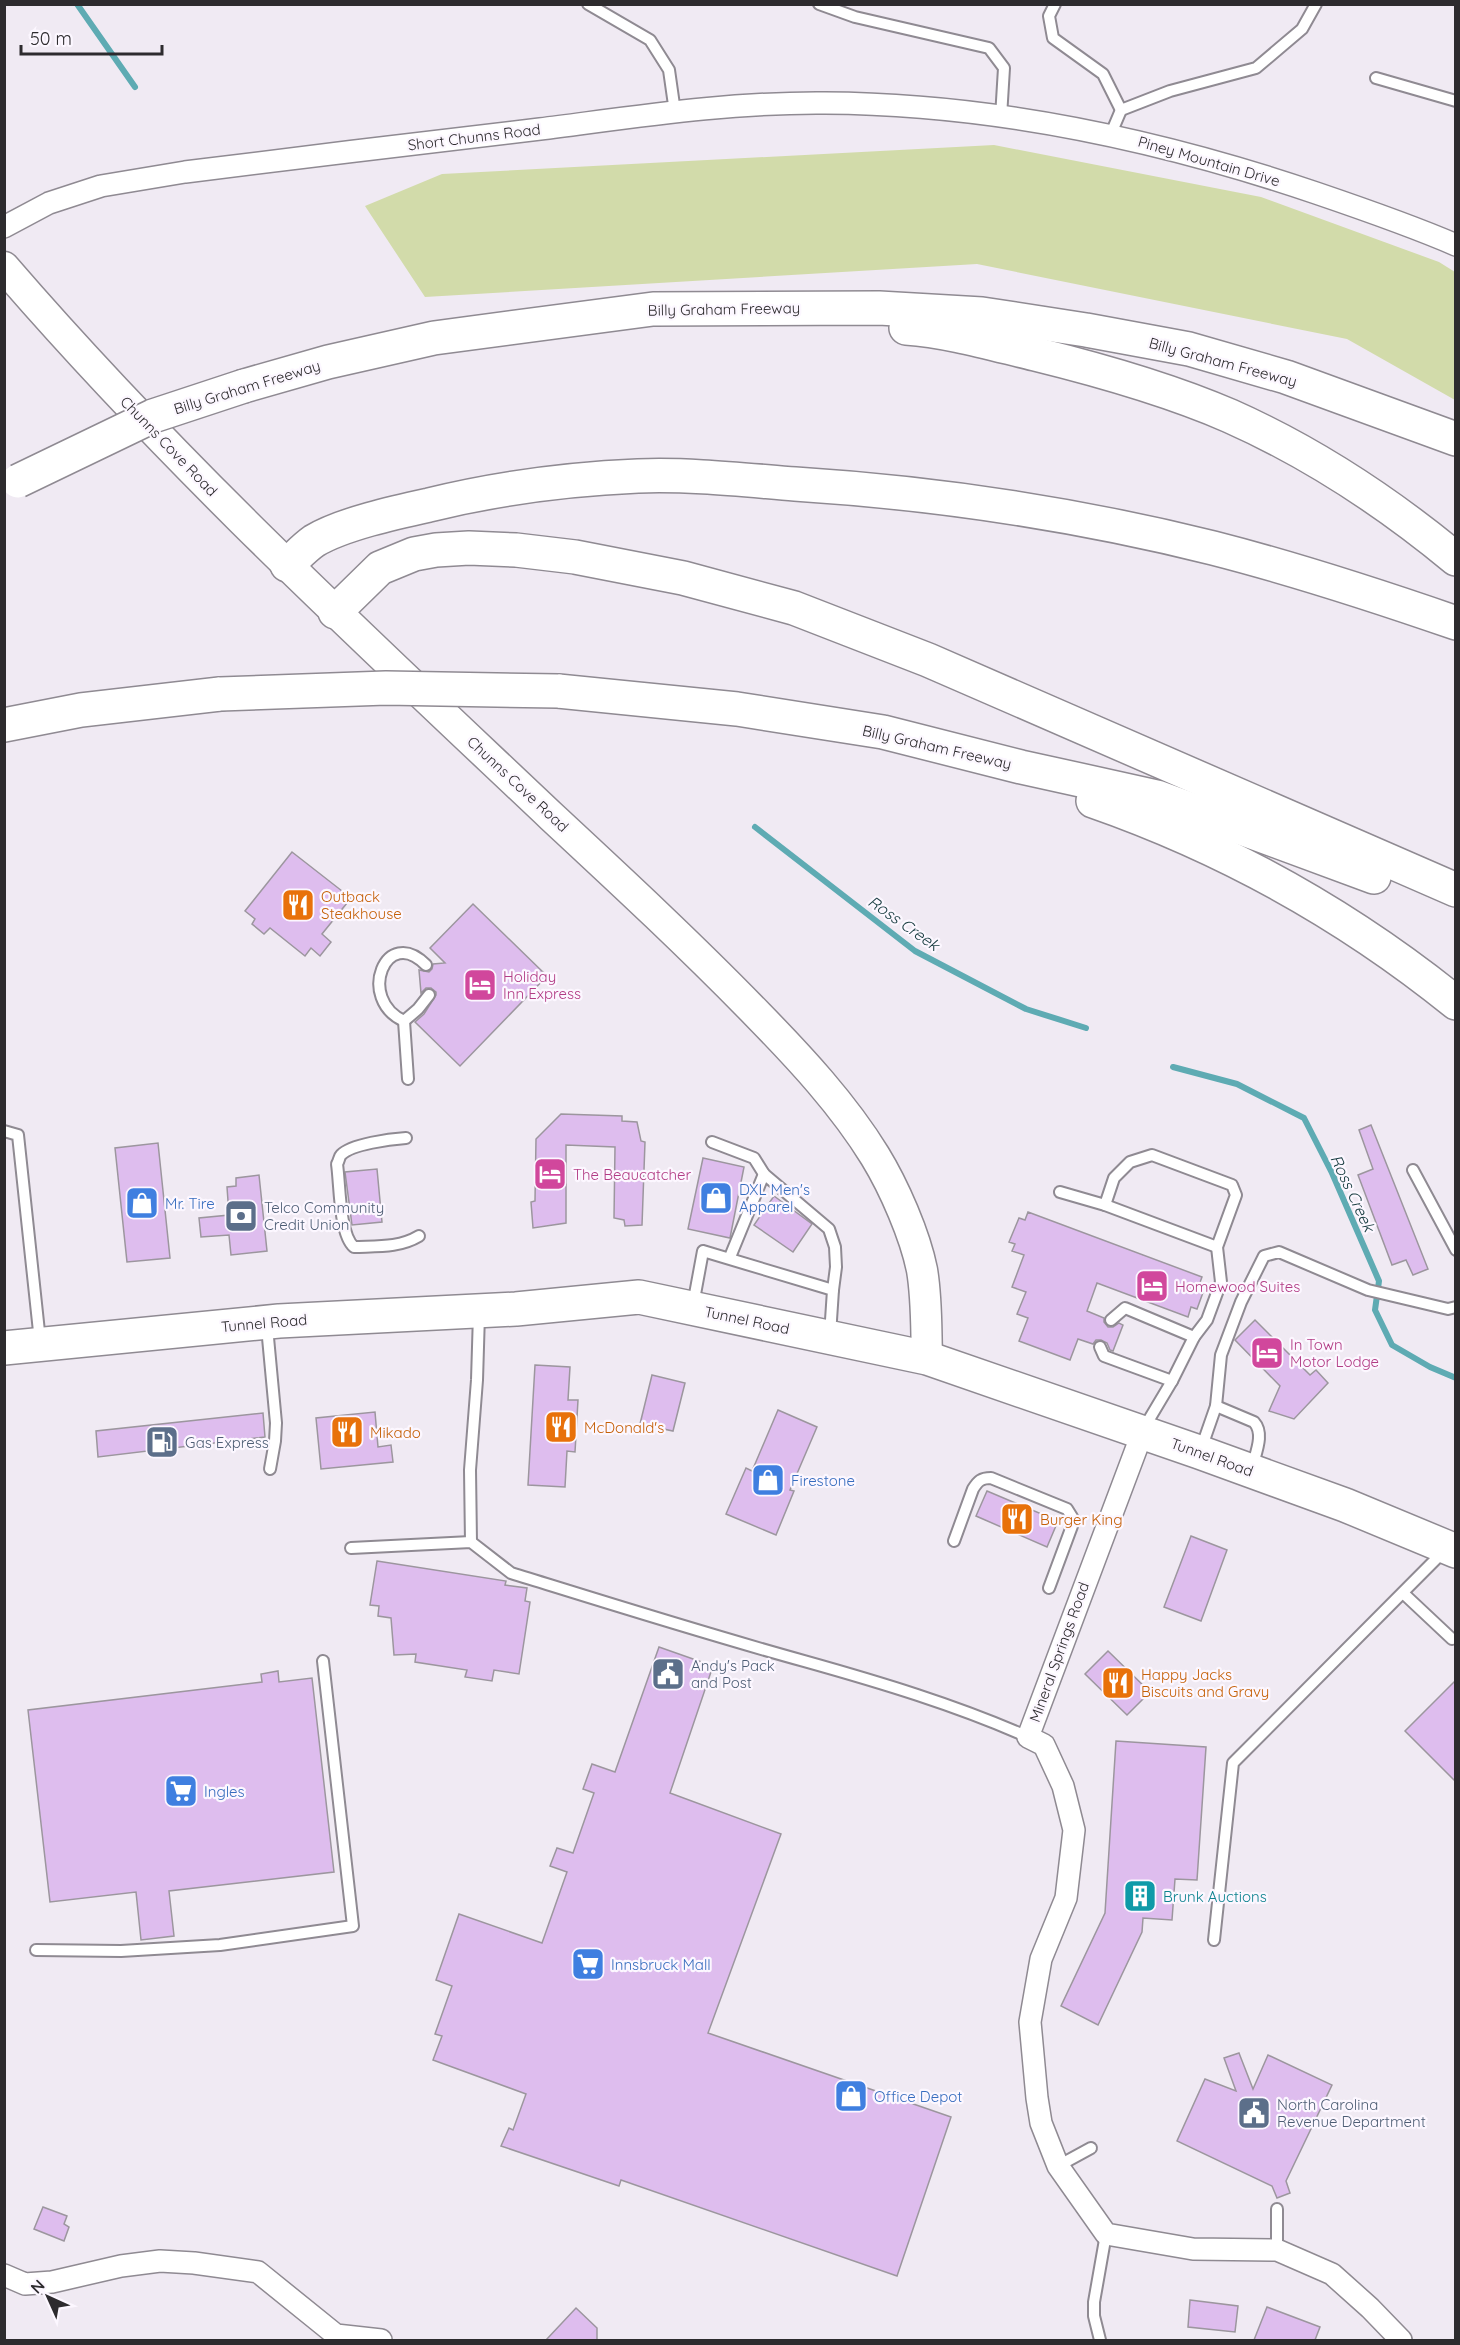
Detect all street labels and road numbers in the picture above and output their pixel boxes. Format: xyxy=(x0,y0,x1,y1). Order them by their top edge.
street label: Short Chunns Road xyxy=(407,119,541,155)
street label: Piney Mountain Drive xyxy=(1136,132,1282,190)
street label: Billy Graham Freeway xyxy=(648,298,800,320)
street label: Billy Graham Freeway xyxy=(1147,333,1299,391)
street label: Billy Graham Freeway xyxy=(171,356,323,418)
street label: Chunns Cove Road xyxy=(116,392,222,500)
street label: Billy Graham Freeway xyxy=(861,721,1013,773)
street label: Chunns Cove Road xyxy=(463,732,573,836)
street label: Tunnel Road xyxy=(703,1302,791,1338)
street label: Tunnel Road xyxy=(220,1310,308,1336)
street label: Tunnel Road xyxy=(1168,1433,1256,1481)
street label: Mineral Springs Road xyxy=(1025,1579,1093,1725)

